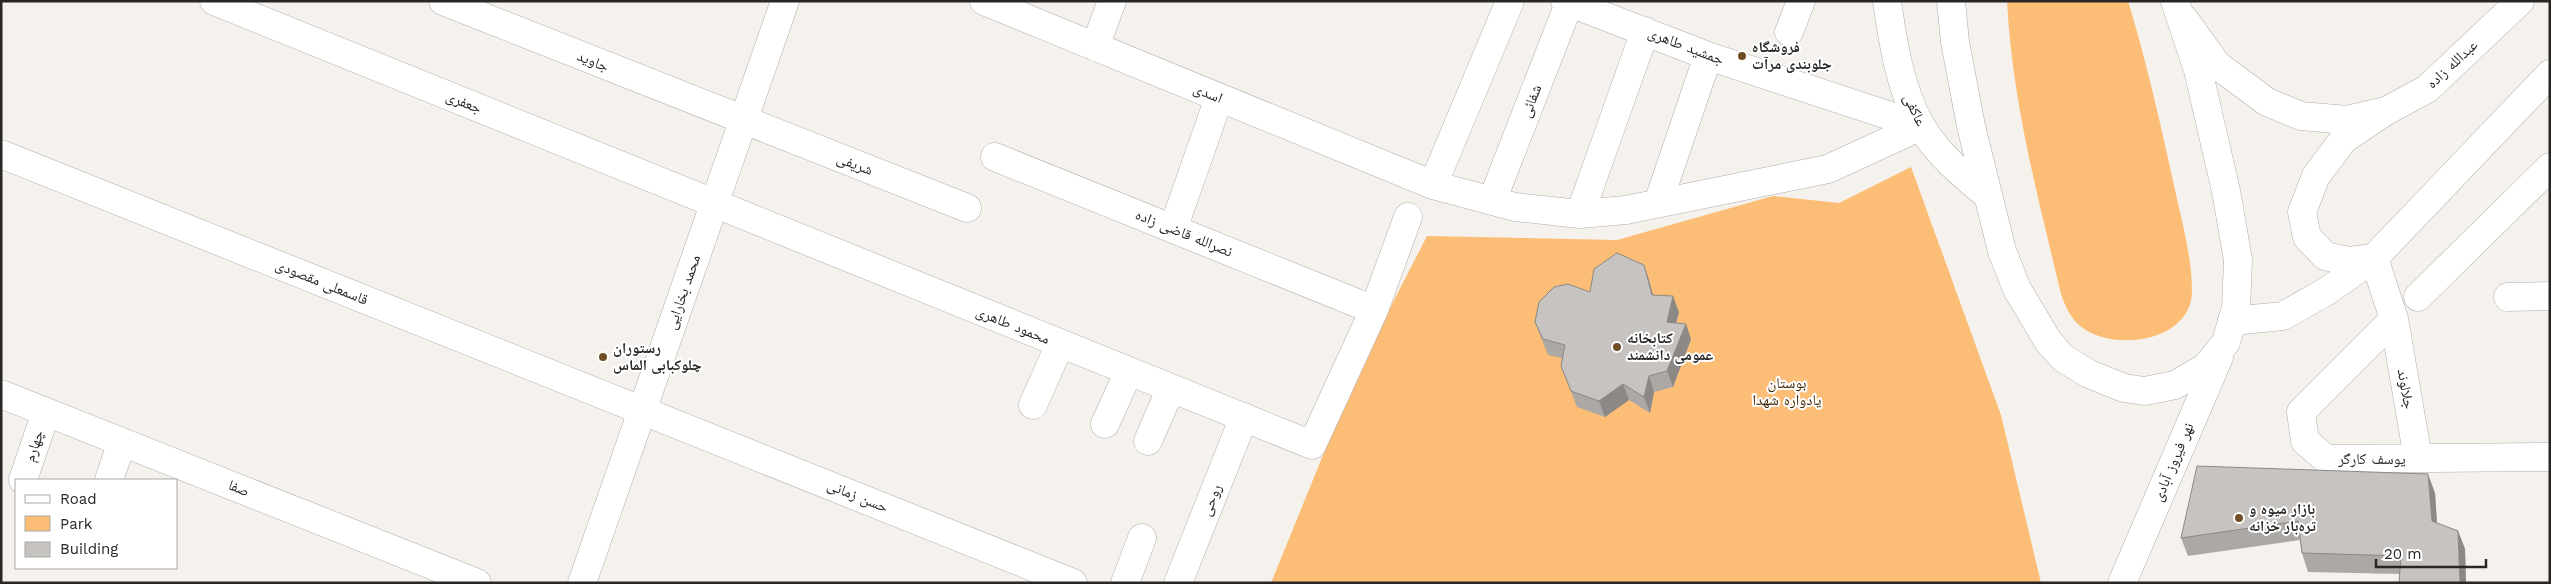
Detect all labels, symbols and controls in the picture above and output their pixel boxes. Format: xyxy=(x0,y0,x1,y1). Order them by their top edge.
street label: جمشید طاهری xyxy=(1645,23,1727,70)
street label: عبدالله زاده xyxy=(2423,36,2482,92)
place label: فروشگاه جلوبندی مرآت xyxy=(1752,38,1832,73)
street label: جاوید xyxy=(575,47,612,76)
marker: فروشگاه جلوبندی مرآت xyxy=(1736,50,1748,62)
street label: اسدی xyxy=(1190,79,1225,108)
street label: شفائی xyxy=(1517,82,1546,120)
street label: جعفری xyxy=(443,87,485,118)
street label: عاکفی xyxy=(1899,91,1930,130)
street label: شریفی xyxy=(834,149,876,180)
street label: نصرالله قاضی زاده xyxy=(1132,205,1235,262)
street label: محمد بخارایی xyxy=(662,252,705,332)
street label: قاسمعلی مقصودی xyxy=(273,255,371,310)
street label: محمود طاهری xyxy=(973,302,1053,349)
place label: کتابخانه عمومی دانشمند xyxy=(1627,329,1713,364)
place label: رستوران چلوکبابی الماس xyxy=(613,339,702,374)
marker: کتابخانه عمومی دانشمند xyxy=(1611,341,1623,353)
marker: رستوران چلوکبابی الماس xyxy=(597,351,609,363)
street label: جلالوند xyxy=(2394,368,2418,411)
park label: بوستان یادواره شهدا xyxy=(1752,374,1822,409)
street label: نهر فیروز آبادی xyxy=(2148,420,2199,504)
street label: چهارم xyxy=(20,427,49,464)
street label: یوسف کارگر xyxy=(2337,450,2406,468)
street label: صفا xyxy=(226,476,252,500)
street label: حسن زمانی xyxy=(824,476,892,517)
legend xyxy=(15,479,178,569)
street label: روحی xyxy=(1197,481,1226,519)
text: Road xyxy=(60,490,97,508)
place label: بازار میوه و تره‌بار خزانه xyxy=(2249,500,2316,535)
marker: بازار میوه و تره‌بار خزانه xyxy=(2233,512,2245,524)
text: Park xyxy=(60,515,93,533)
scale bar xyxy=(2376,536,2486,568)
text: Building xyxy=(60,540,118,558)
text: 20 m xyxy=(2384,545,2422,563)

